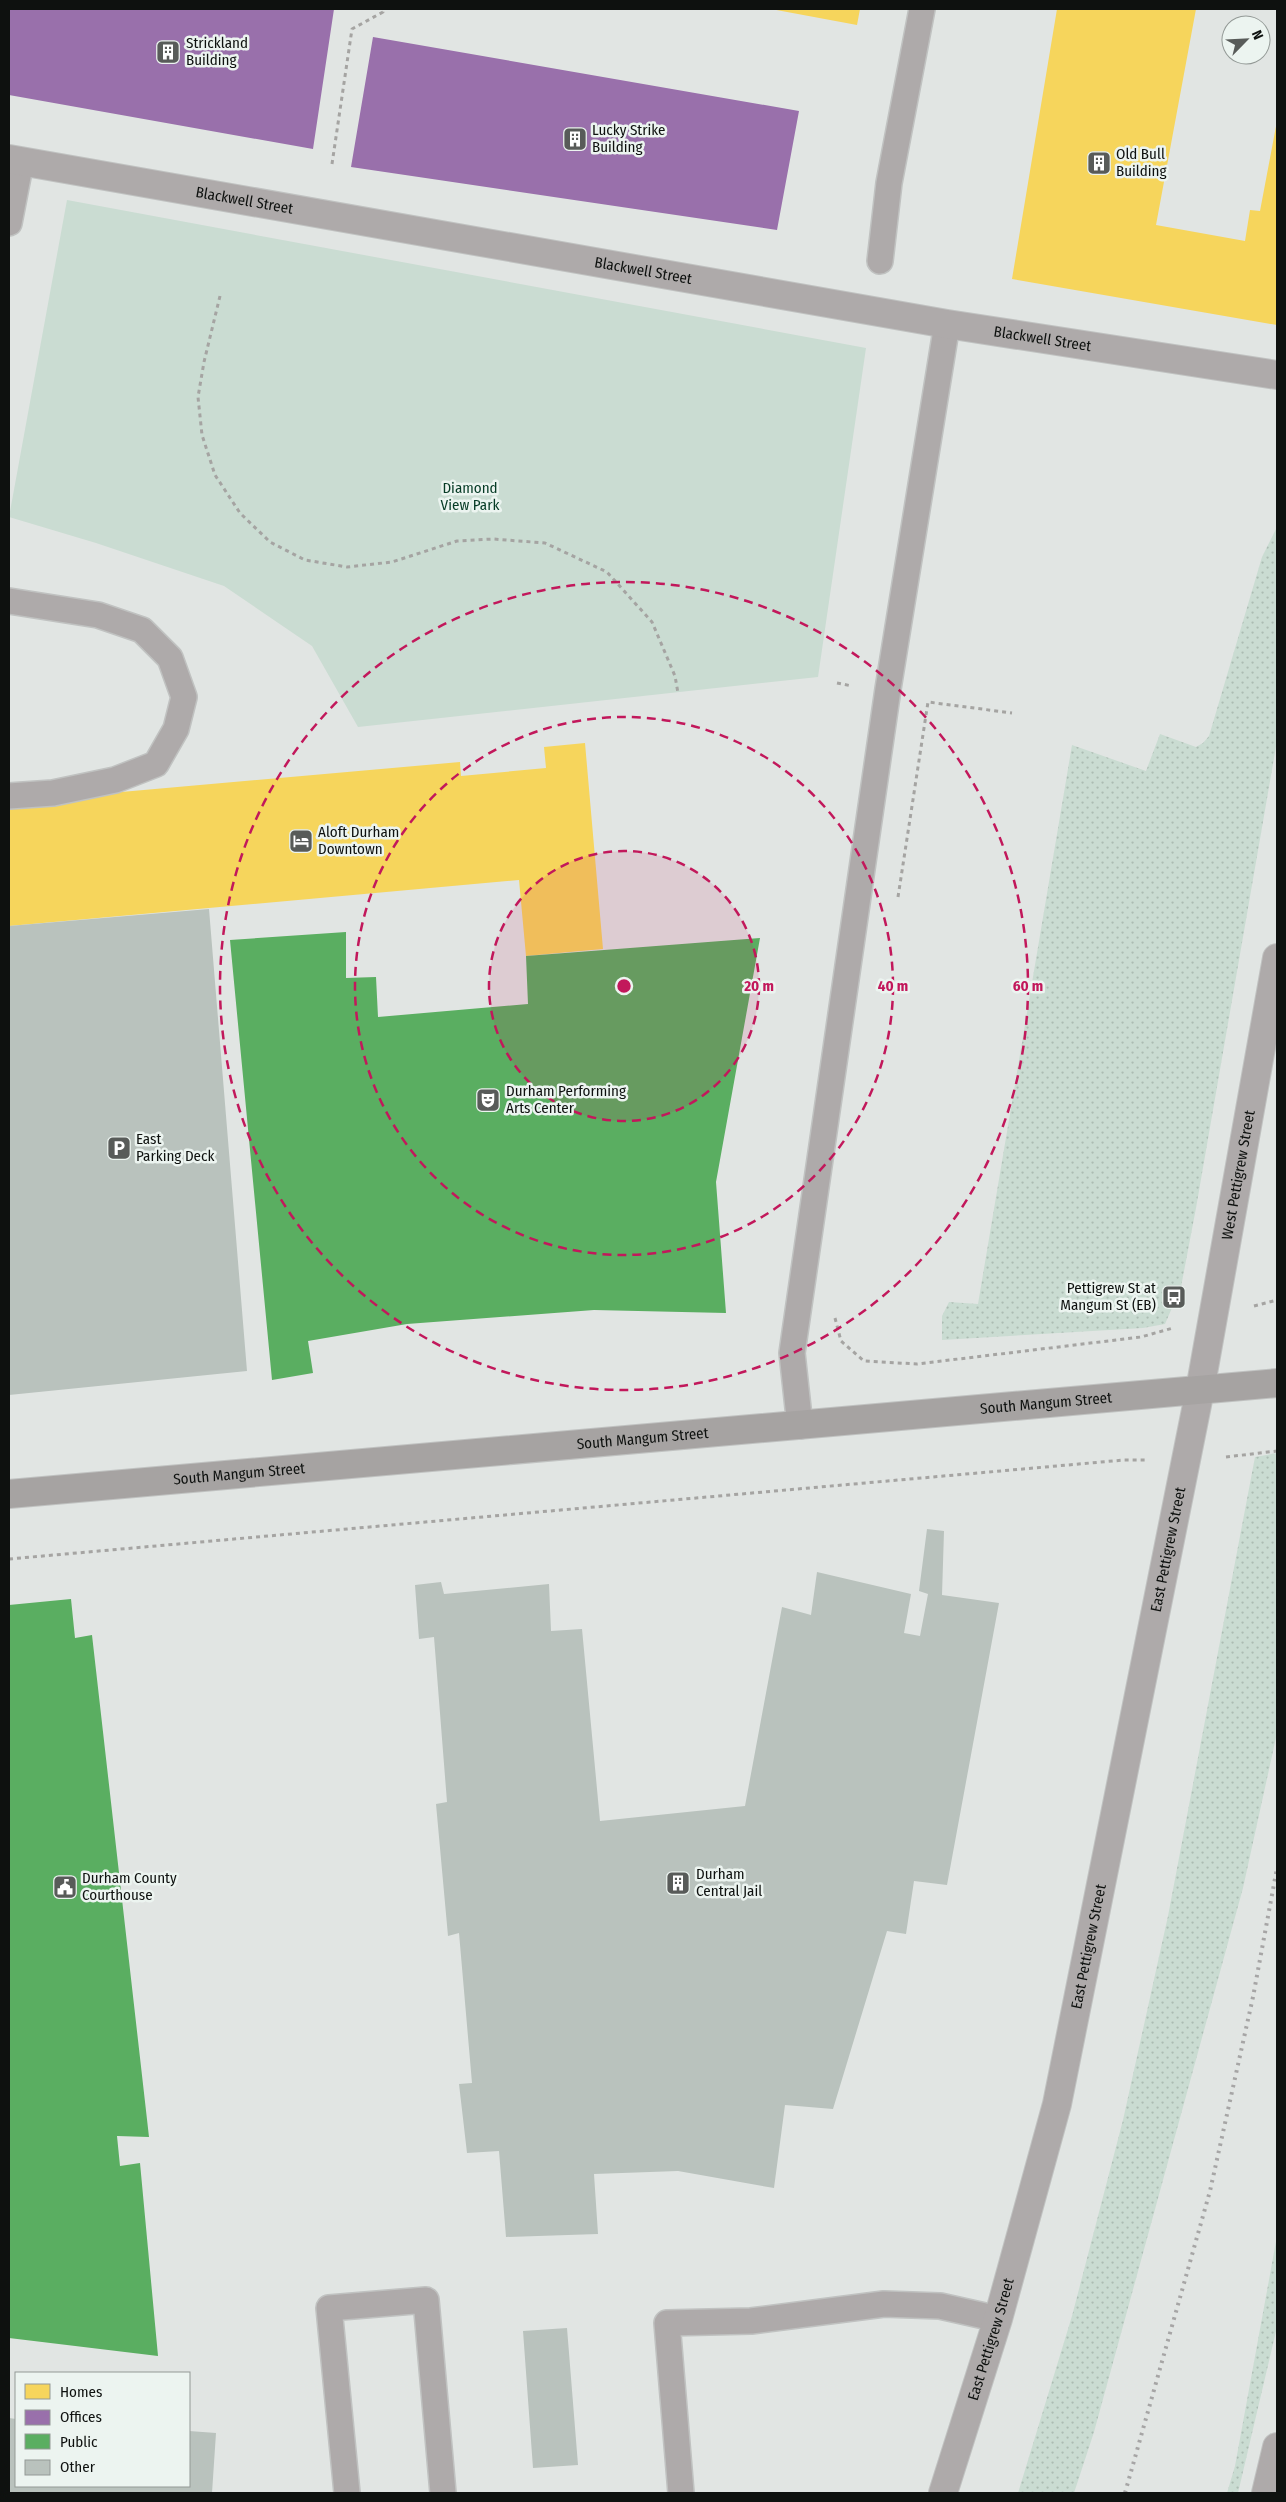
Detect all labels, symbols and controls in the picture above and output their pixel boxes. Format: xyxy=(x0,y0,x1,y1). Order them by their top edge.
north arrow xyxy=(1221,15,1271,65)
text: N xyxy=(1248,28,1267,42)
place label: Strickland Building xyxy=(186,34,248,69)
building icon: Strickland Building xyxy=(155,39,181,65)
place label: Lucky Strike Building xyxy=(592,121,666,156)
building icon: Lucky Strike Building xyxy=(562,126,588,152)
place label: Old Bull Building xyxy=(1116,145,1167,180)
building icon: Old Bull Building xyxy=(1086,150,1112,176)
street label: Blackwell Street xyxy=(194,183,295,218)
street label: Blackwell Street xyxy=(593,253,693,288)
street label: Blackwell Street xyxy=(992,322,1093,355)
park label: Diamond View Park xyxy=(441,479,499,514)
place label: Aloft Durham Downtown xyxy=(318,823,399,858)
hotel icon: Aloft Durham Downtown xyxy=(288,828,314,854)
centre of rings xyxy=(615,977,633,995)
text: 20 m xyxy=(743,977,774,995)
text: 40 m xyxy=(878,977,908,995)
text: 60 m xyxy=(1013,977,1043,995)
place label: Durham Performing Arts Center xyxy=(506,1082,626,1117)
theatre icon: Durham Performing Arts Center xyxy=(475,1087,501,1113)
street label: West Pettigrew Street xyxy=(1218,1109,1259,1241)
place label: East Parking Deck xyxy=(136,1130,214,1165)
parking icon: East Parking Deck xyxy=(106,1135,132,1161)
place label: Pettigrew St at Mangum St (EB) xyxy=(1060,1279,1156,1314)
bus stop icon: Pettigrew St at Mangum St (EB) xyxy=(1161,1284,1187,1310)
street label: South Mangum Street xyxy=(979,1388,1113,1418)
street label: South Mangum Street xyxy=(576,1424,709,1453)
street label: South Mangum Street xyxy=(172,1459,306,1489)
street label: East Pettigrew Street xyxy=(1147,1485,1189,1613)
place label: Durham Central Jail xyxy=(696,1865,762,1900)
place label: Durham County Courthouse xyxy=(82,1869,177,1904)
building icon: Durham Central Jail xyxy=(665,1870,691,1896)
public building icon: Durham County Courthouse xyxy=(52,1874,78,1900)
street label: East Pettigrew Street xyxy=(1067,1882,1110,2011)
street label: East Pettigrew Street xyxy=(964,2276,1018,2403)
legend xyxy=(15,2372,190,2487)
text: Homes xyxy=(60,2383,102,2401)
text: Offices xyxy=(60,2408,102,2426)
text: Public xyxy=(60,2433,98,2451)
text: Other xyxy=(60,2458,96,2476)

